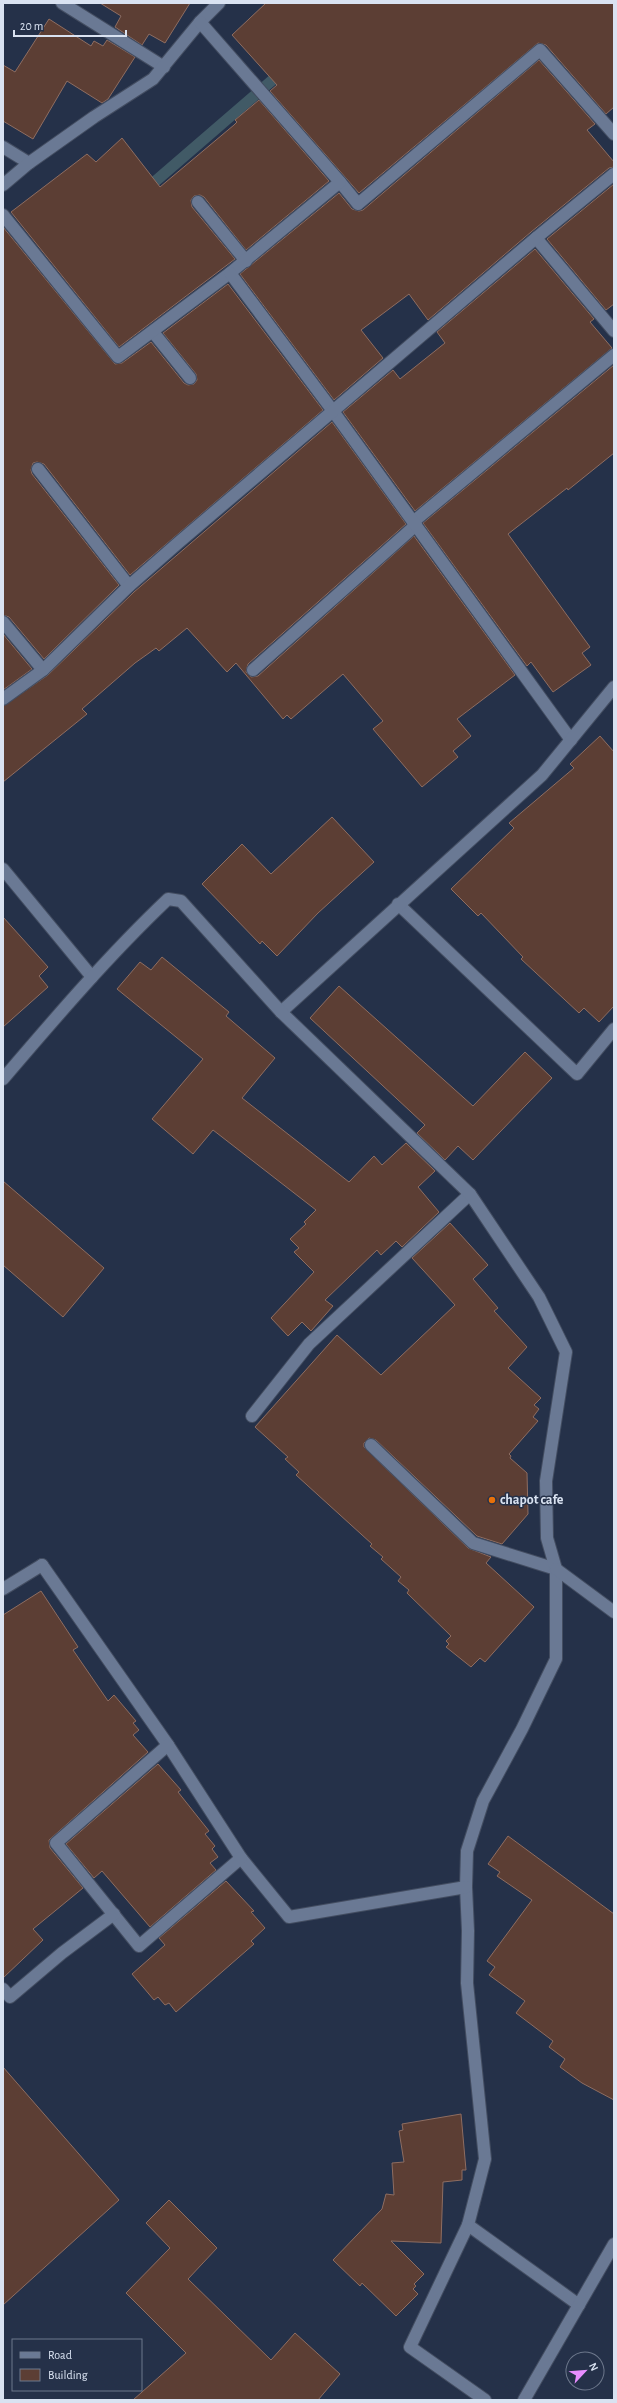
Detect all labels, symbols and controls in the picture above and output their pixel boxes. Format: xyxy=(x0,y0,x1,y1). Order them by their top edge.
scale bar xyxy=(14,12,126,38)
text: 20 m xyxy=(20,20,43,32)
place label: chapot cafe xyxy=(500,1493,564,1507)
marker: chapot cafe xyxy=(487,1495,497,1505)
legend xyxy=(12,2339,142,2391)
text: Road xyxy=(48,2349,72,2361)
north arrow xyxy=(565,2351,605,2391)
text: N xyxy=(587,2361,600,2373)
text: Building xyxy=(48,2369,88,2381)

